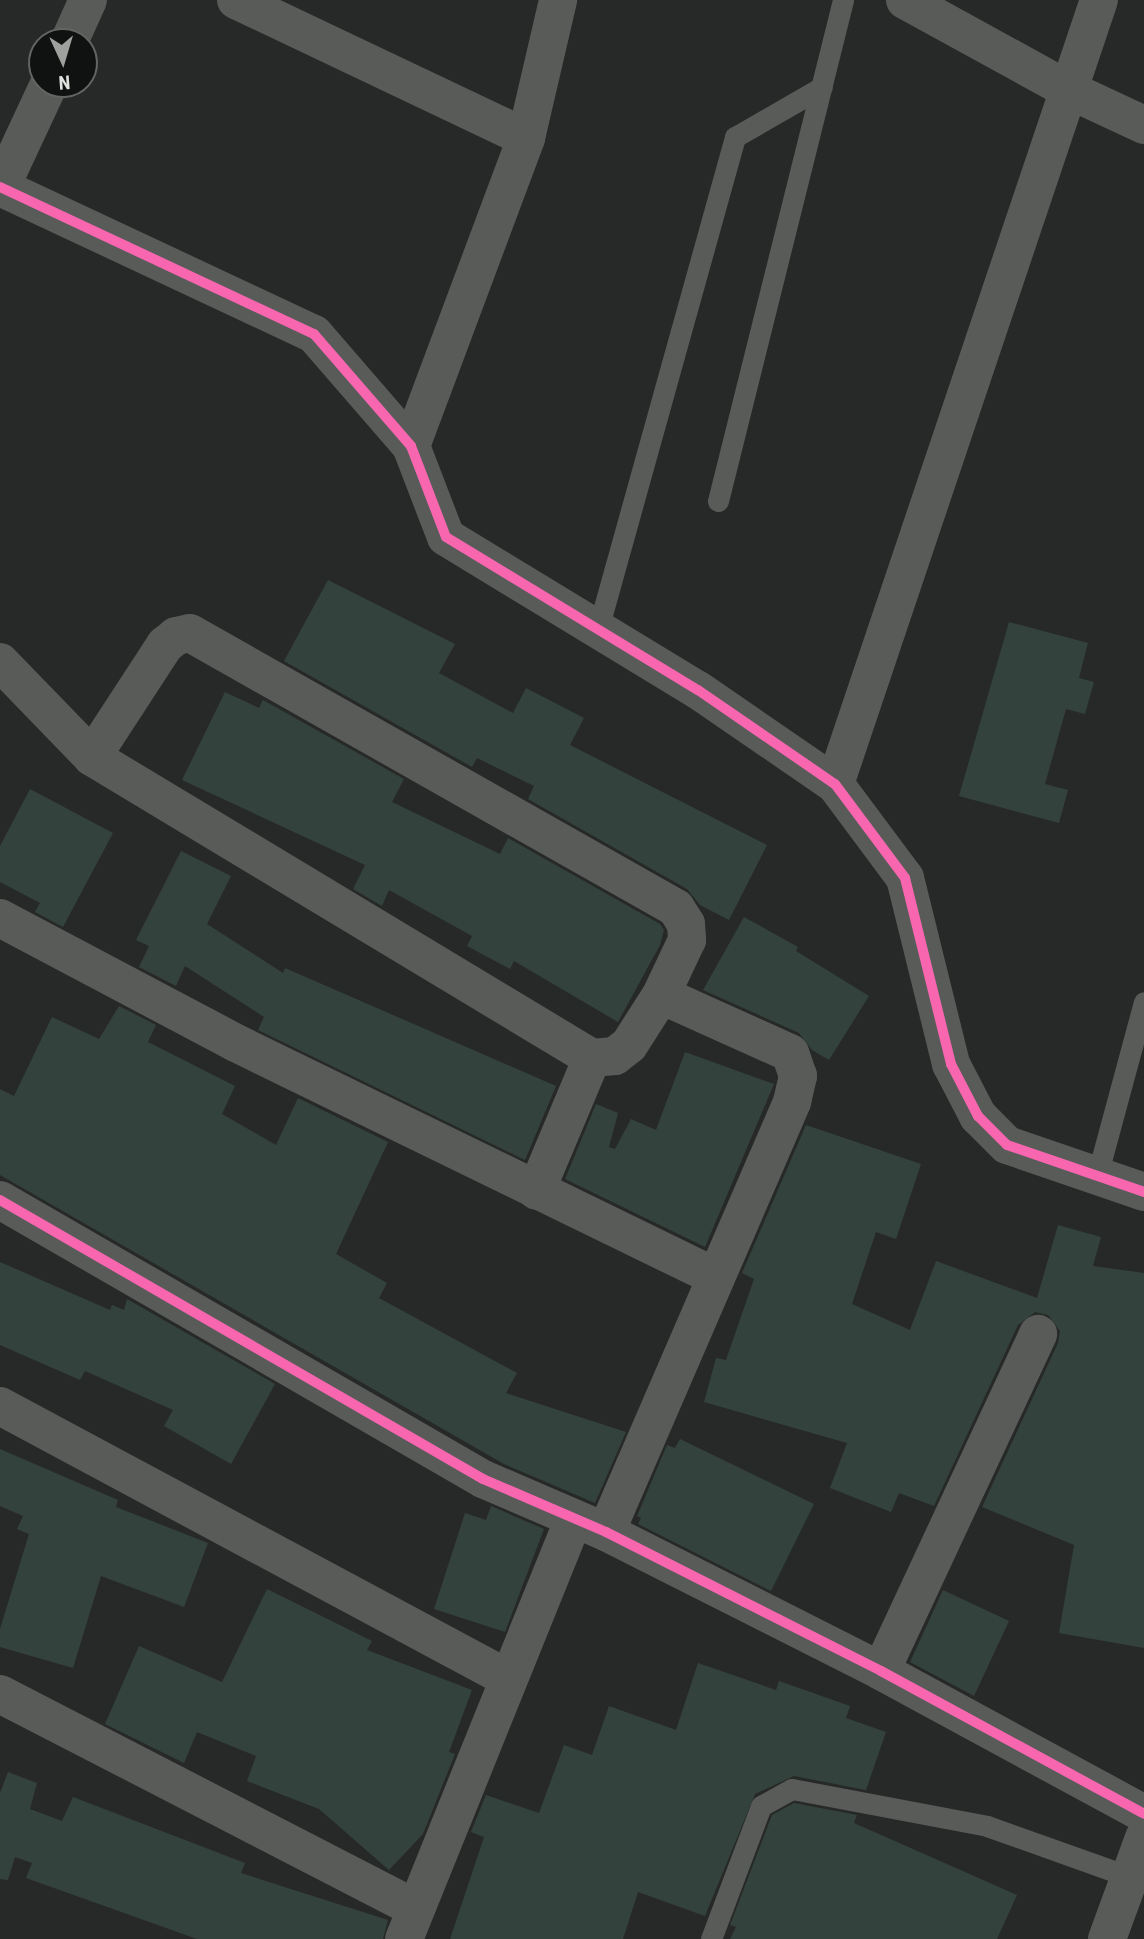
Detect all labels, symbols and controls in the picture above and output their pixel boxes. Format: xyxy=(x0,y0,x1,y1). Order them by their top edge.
north arrow xyxy=(28,28,98,98)
text: N xyxy=(58,71,71,94)

